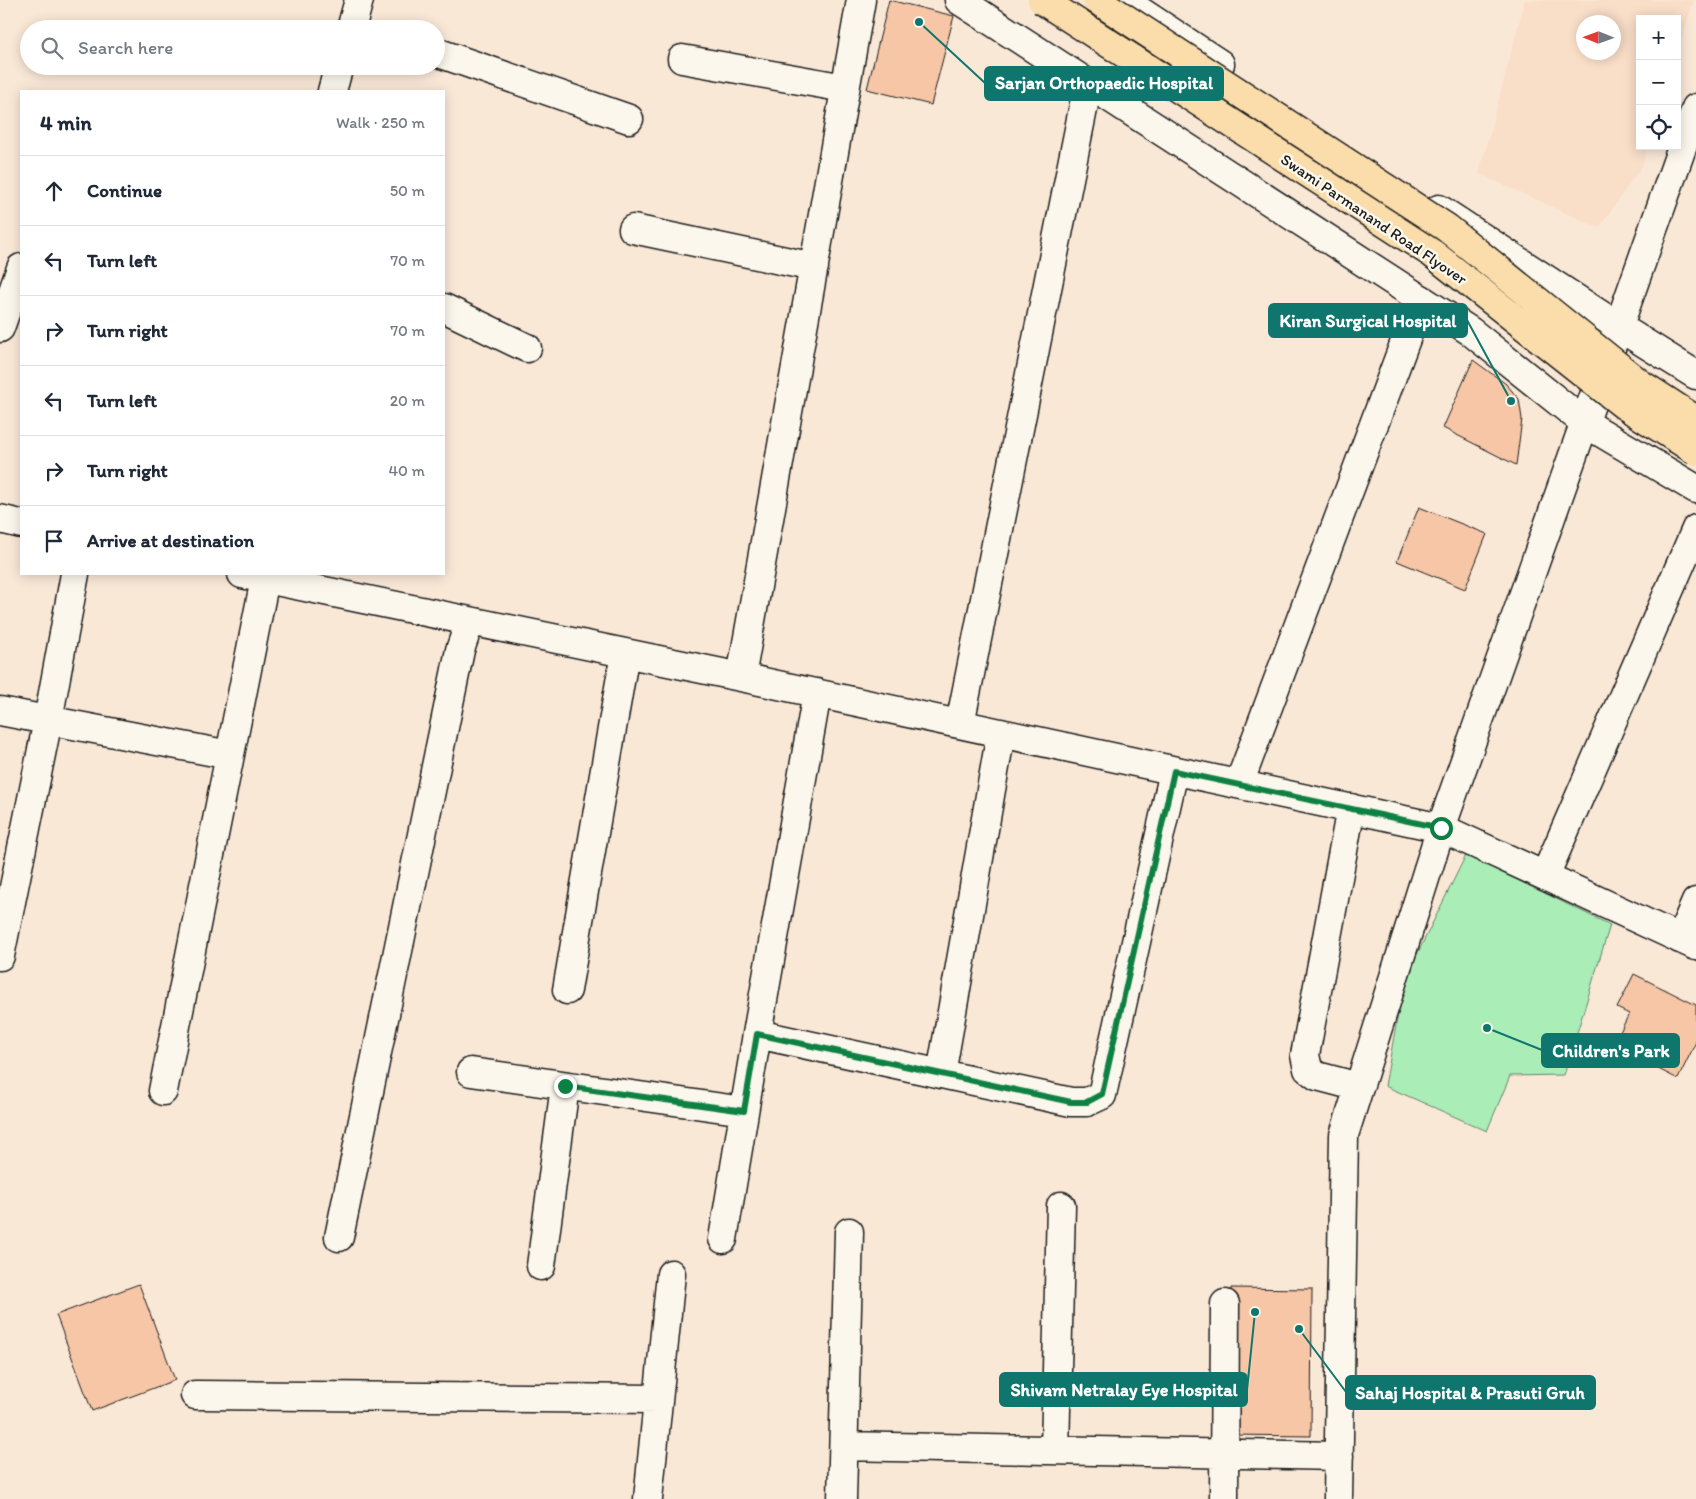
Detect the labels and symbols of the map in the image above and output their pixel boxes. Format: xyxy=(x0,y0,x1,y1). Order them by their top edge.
north arrow xyxy=(1576,15,1621,60)
callout: Sarjan Orthopaedic Hospital xyxy=(985,67,1223,100)
text: Sarjan Orthopaedic Hospital xyxy=(995,72,1214,94)
street label: Swami Parmanand Road Flyover xyxy=(1277,149,1471,289)
callout: Kiran Surgical Hospital xyxy=(1269,304,1467,337)
text: Kiran Surgical Hospital xyxy=(1280,310,1457,332)
route start xyxy=(1430,817,1453,840)
callout: Children's Park xyxy=(1542,1034,1679,1067)
text: Children's Park xyxy=(1552,1040,1671,1062)
route end xyxy=(554,1075,577,1098)
callout: Shivam Netralay Eye Hospital xyxy=(1000,1373,1247,1406)
callout: Sahaj Hospital & Prasuti Gruh xyxy=(1346,1376,1595,1409)
text: Shivam Netralay Eye Hospital xyxy=(1010,1379,1238,1401)
text: Sahaj Hospital & Prasuti Gruh xyxy=(1355,1382,1586,1404)

